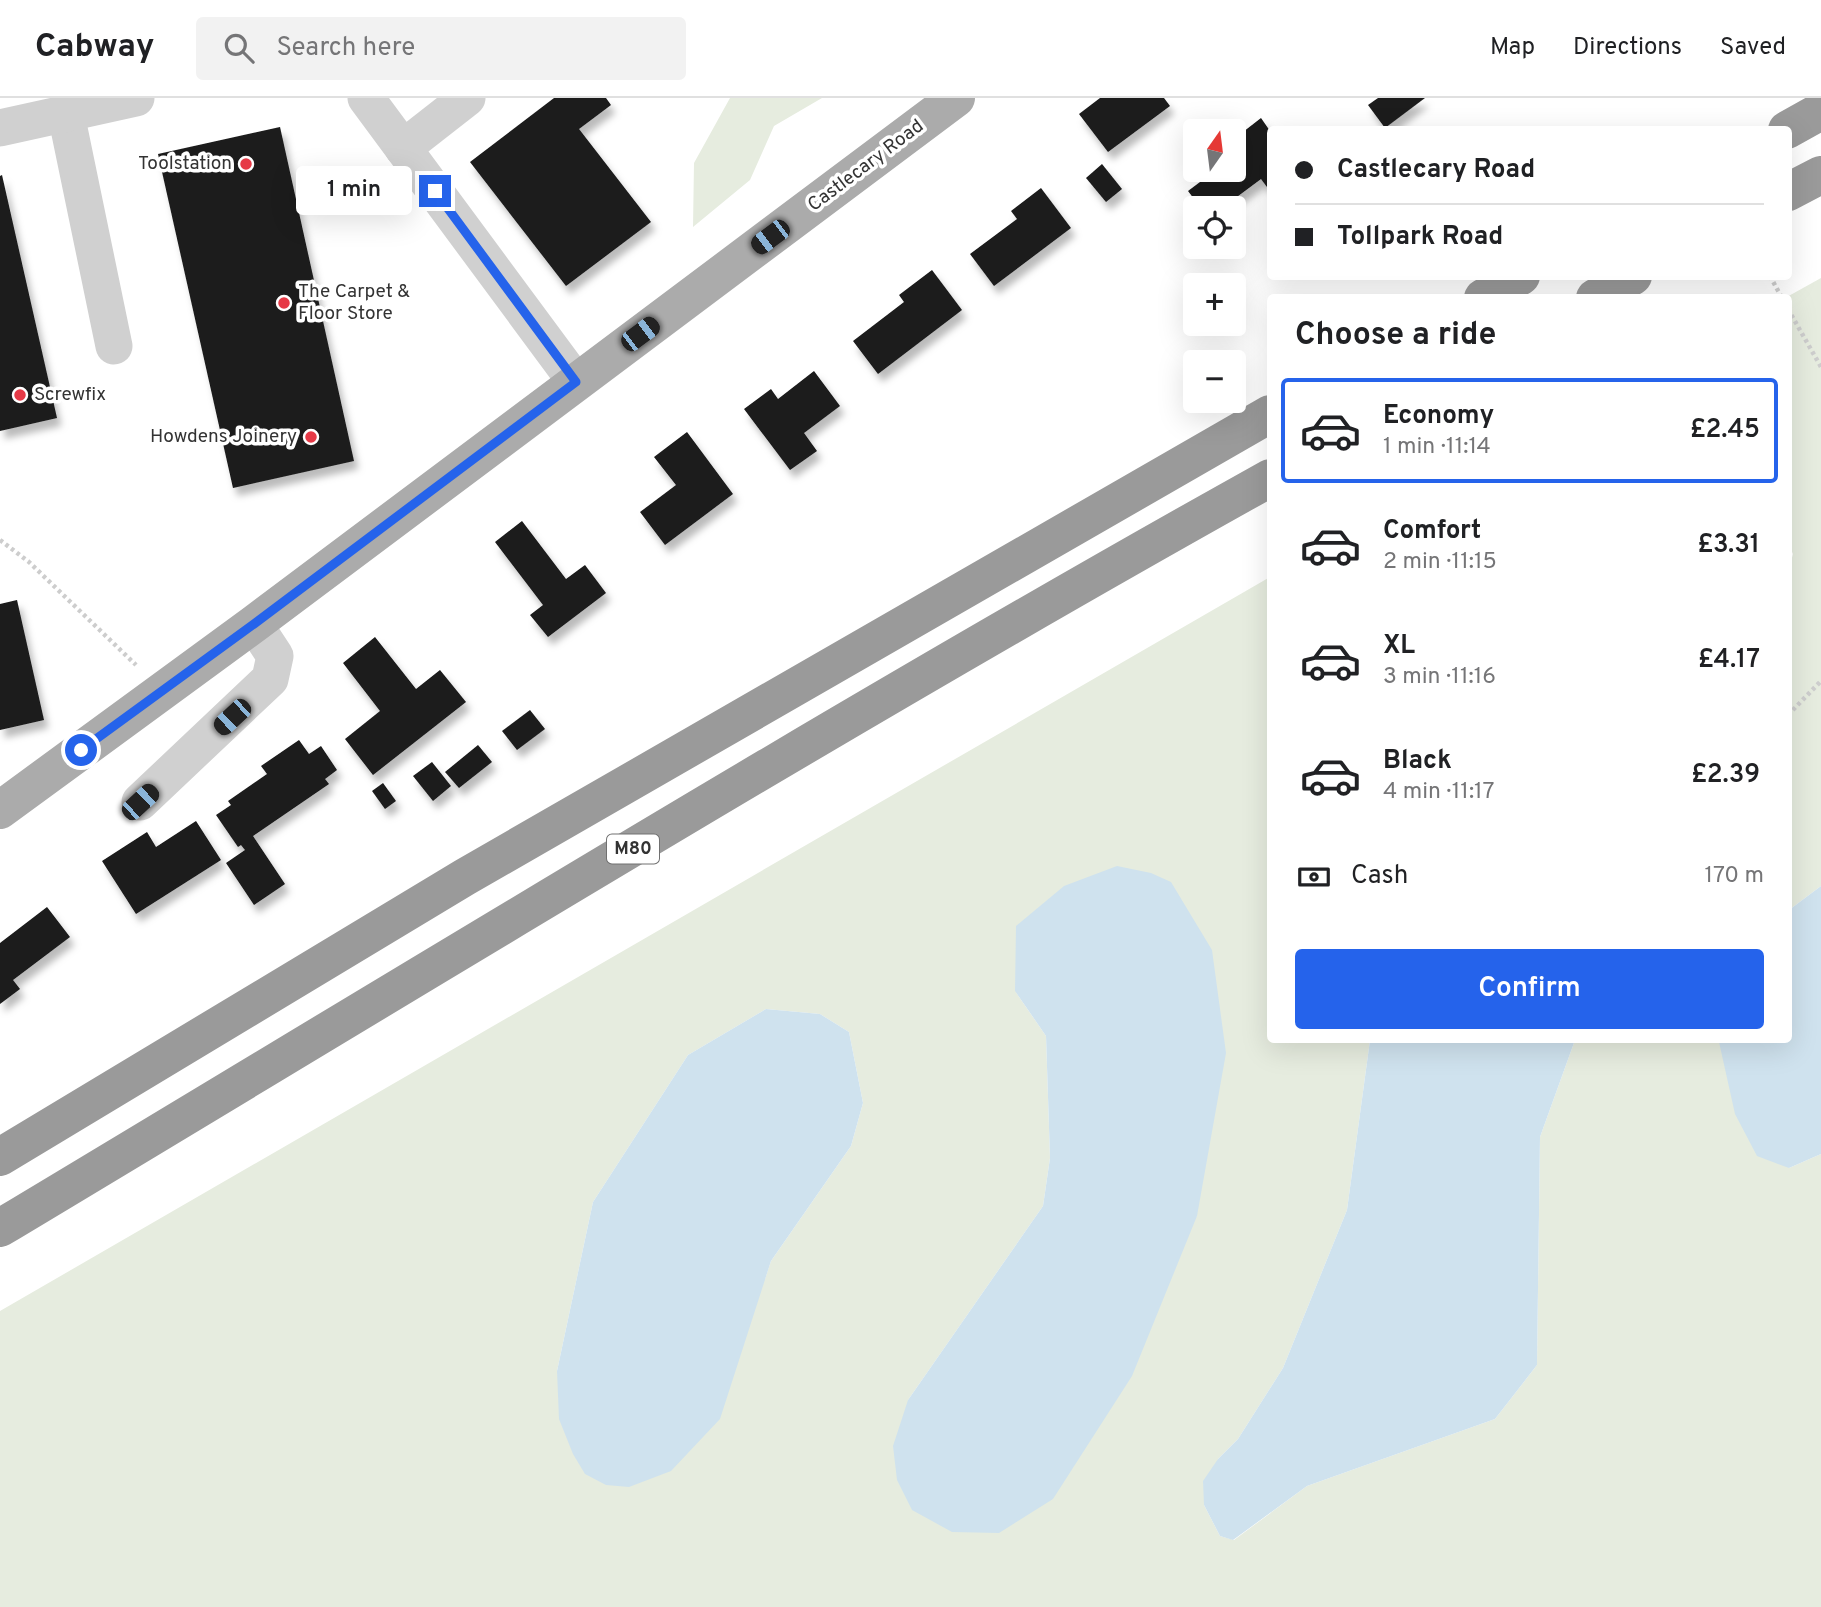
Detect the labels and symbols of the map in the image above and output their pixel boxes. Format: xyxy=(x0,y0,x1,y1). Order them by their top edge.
street label: Castlecary Road xyxy=(803,115,929,217)
north arrow xyxy=(1183,119,1246,182)
place label: Toolstation xyxy=(138,152,232,176)
marker: Toolstation xyxy=(238,156,254,172)
callout: 1 min xyxy=(295,166,410,216)
route end xyxy=(419,175,451,207)
car xyxy=(747,216,794,258)
place label: The Carpet & Floor Store xyxy=(298,280,410,326)
marker: The Carpet & Floor Store xyxy=(276,295,292,311)
car xyxy=(617,313,664,355)
place label: Screwfix xyxy=(34,383,106,407)
marker: Screwfix xyxy=(12,387,28,403)
place label: Howdens Joinery xyxy=(150,425,297,449)
marker: Howdens Joinery xyxy=(303,429,319,445)
car xyxy=(210,695,255,739)
route start xyxy=(65,734,97,766)
car xyxy=(118,780,163,824)
road number: M80 xyxy=(607,834,659,864)

